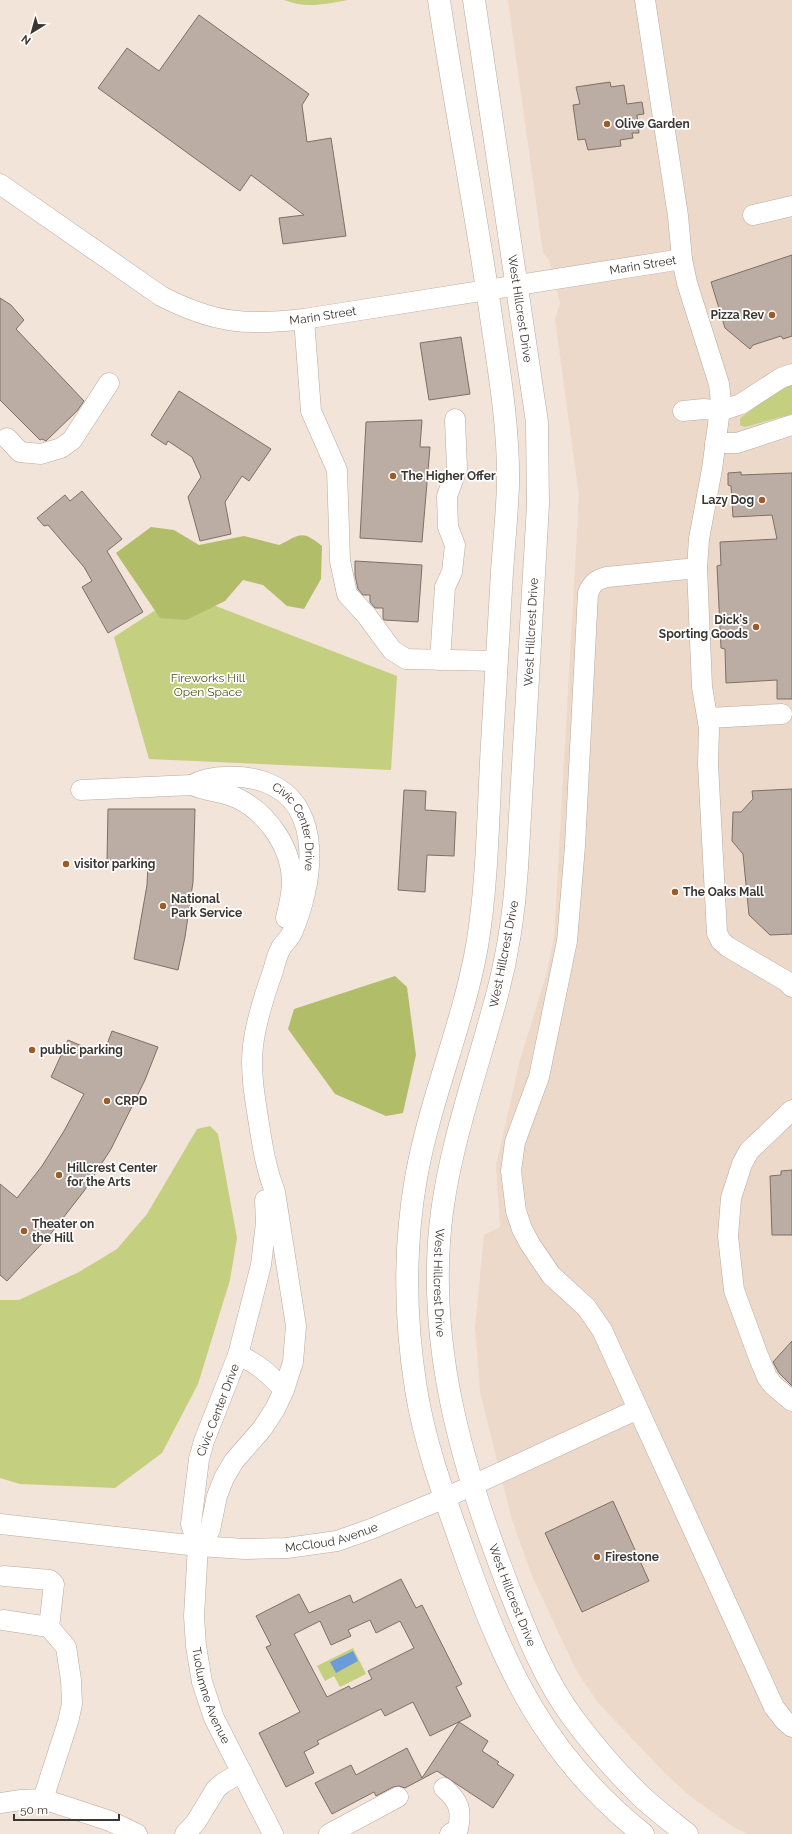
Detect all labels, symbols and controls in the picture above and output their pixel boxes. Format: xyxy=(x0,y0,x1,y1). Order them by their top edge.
north arrow xyxy=(12,12,52,52)
text: N xyxy=(19,32,34,47)
place label: Olive Garden xyxy=(615,117,690,131)
marker: Olive Garden xyxy=(602,119,612,129)
street label: Marin Street xyxy=(609,253,677,277)
street label: West Hillcrest Drive xyxy=(505,254,535,363)
street label: Marin Street xyxy=(289,304,357,328)
place label: Pizza Rev xyxy=(710,308,764,322)
marker: Pizza Rev xyxy=(767,310,777,320)
place label: The Higher Offer xyxy=(401,469,496,483)
marker: The Higher Offer xyxy=(388,471,398,481)
place label: Lazy Dog xyxy=(702,493,754,507)
marker: Lazy Dog xyxy=(757,495,767,505)
street label: West Hillcrest Drive xyxy=(521,577,541,687)
place label: Dick's Sporting Goods xyxy=(659,613,748,641)
marker: Dick's Sporting Goods xyxy=(751,622,761,632)
park label: Fireworks Hill Open Space xyxy=(171,671,246,699)
street label: Civic Center Drive xyxy=(270,779,316,871)
place label: visitor parking xyxy=(74,857,155,871)
marker: visitor parking xyxy=(61,859,71,869)
place label: The Oaks Mall xyxy=(683,885,764,899)
marker: The Oaks Mall xyxy=(670,887,680,897)
place label: National Park Service xyxy=(171,892,242,920)
street label: West Hillcrest Drive xyxy=(487,899,521,1009)
marker: National Park Service xyxy=(158,901,168,911)
place label: public parking xyxy=(40,1043,123,1057)
marker: public parking xyxy=(27,1045,37,1055)
place label: CRPD xyxy=(115,1094,148,1108)
marker: CRPD xyxy=(102,1096,112,1106)
place label: Hillcrest Center for the Arts xyxy=(67,1161,158,1189)
marker: Hillcrest Center for the Arts xyxy=(54,1170,64,1180)
place label: Theater on the Hill xyxy=(32,1217,94,1245)
marker: Theater on the Hill xyxy=(19,1226,29,1236)
street label: West Hillcrest Drive xyxy=(431,1228,448,1338)
street label: Civic Center Drive xyxy=(194,1362,242,1458)
street label: McCloud Avenue xyxy=(284,1520,380,1555)
street label: West Hillcrest Drive xyxy=(486,1542,539,1649)
place label: Firestone xyxy=(605,1550,659,1564)
marker: Firestone xyxy=(592,1552,602,1562)
street label: Tuolumne Avenue xyxy=(189,1646,233,1746)
scale bar xyxy=(14,1796,119,1822)
text: 50 m xyxy=(20,1803,48,1817)

